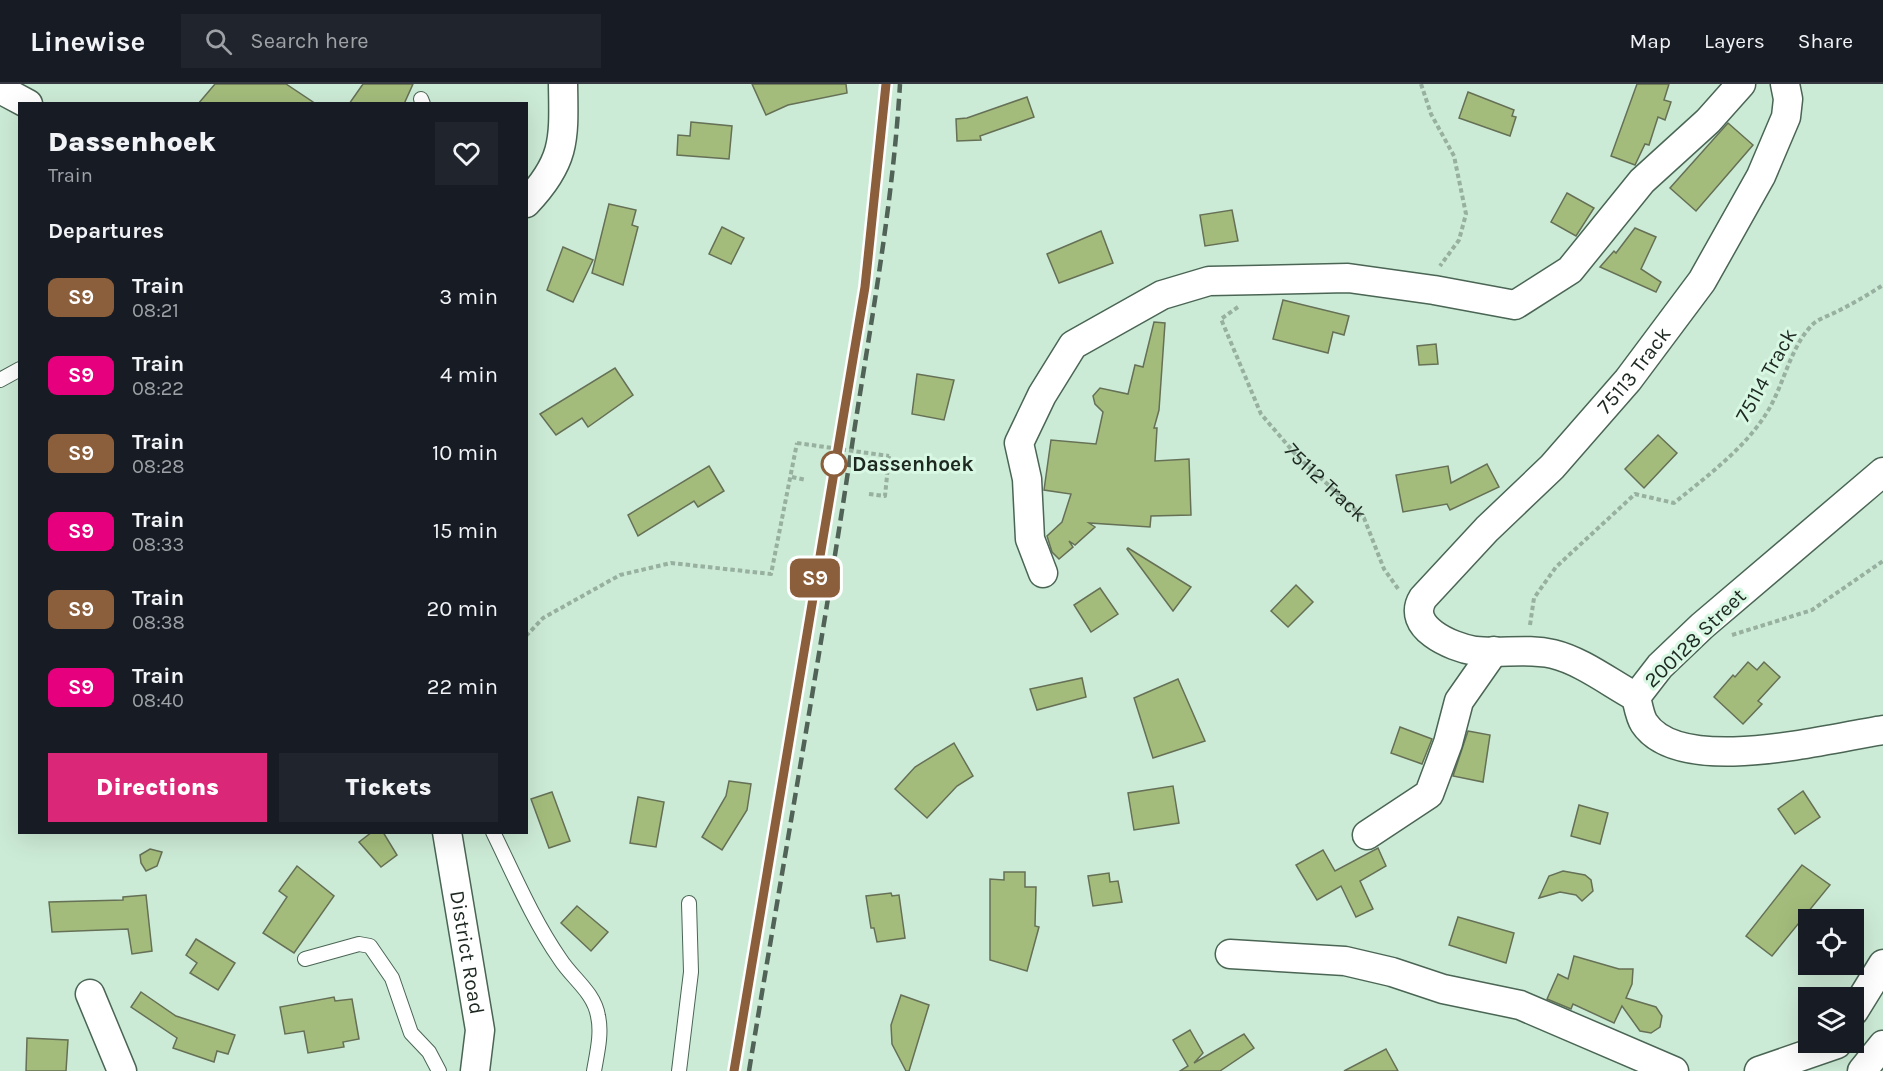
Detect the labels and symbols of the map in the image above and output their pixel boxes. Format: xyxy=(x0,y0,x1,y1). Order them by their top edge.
street label: 75113 Track xyxy=(1592,322,1676,418)
street label: 75114 Track xyxy=(1731,324,1802,426)
street label: 75112 Track xyxy=(1279,438,1372,526)
marker: Dassenhoek xyxy=(821,451,847,477)
place label: Dassenhoek xyxy=(852,452,974,476)
line badge: S9 xyxy=(788,558,842,598)
street label: 200128 Street xyxy=(1639,584,1751,692)
street label: District Road xyxy=(445,889,489,1016)

